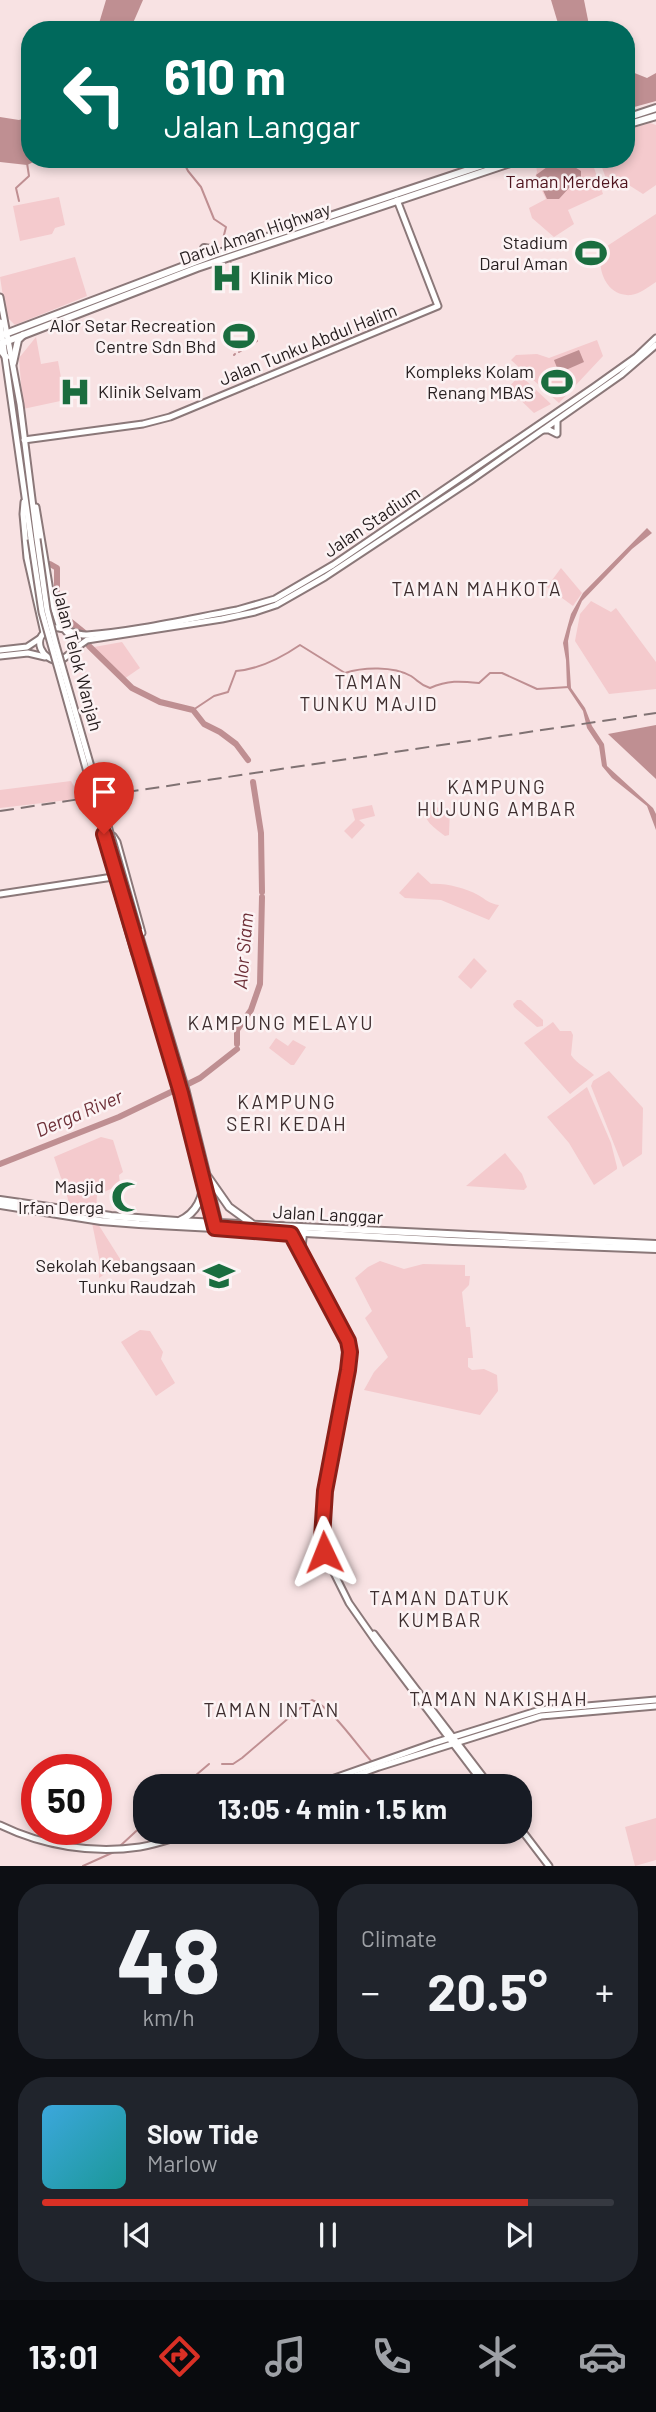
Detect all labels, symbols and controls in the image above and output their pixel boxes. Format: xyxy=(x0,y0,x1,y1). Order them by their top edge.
text: 610 m xyxy=(164,46,286,105)
icon: left xyxy=(49,49,140,140)
text: Jalan Langgar xyxy=(164,106,360,144)
park label: Taman Merdeka xyxy=(506,170,628,192)
street label: Darul Aman Highway xyxy=(176,197,333,269)
place label: Stadium Darul Aman xyxy=(479,231,568,274)
sports icon: Stadium Darul Aman xyxy=(574,236,608,270)
hospital icon: Klinik Mico xyxy=(210,261,244,295)
place label: Klinik Mico xyxy=(250,266,333,288)
street label: Jalan Tunku Abdul Halim xyxy=(216,298,400,390)
place label: Alor Setar Recreation Centre Sdn Bhd xyxy=(49,314,216,357)
sports icon: Alor Setar Recreation Centre Sdn Bhd xyxy=(222,319,256,353)
place label: Kompleks Kolam Renang MBAS xyxy=(405,360,534,403)
sports icon: Kompleks Kolam Renang MBAS xyxy=(540,365,574,399)
hospital icon: Klinik Selvam xyxy=(58,375,92,409)
place label: Klinik Selvam xyxy=(98,380,201,402)
street label: Jalan Stadium xyxy=(319,481,424,561)
district label: TAMAN MAHKOTA xyxy=(392,577,562,600)
street label: Jalan Telok Wanjah xyxy=(48,584,108,733)
district label: TAMAN TUNKU MAJID xyxy=(300,670,438,715)
pin xyxy=(74,762,134,834)
icon: arrive xyxy=(85,773,123,811)
district label: KAMPUNG HUJUNG AMBAR xyxy=(417,775,577,820)
water label: Alor Siam xyxy=(228,912,257,990)
district label: KAMPUNG MELAYU xyxy=(187,1011,375,1034)
water label: Derga River xyxy=(32,1083,127,1141)
district label: KAMPUNG SERI KEDAH xyxy=(226,1090,348,1135)
place label: Masjid Irfan Derga xyxy=(18,1175,104,1218)
mosque icon: Masjid Irfan Derga xyxy=(110,1180,144,1214)
street label: Jalan Langgar xyxy=(272,1200,384,1228)
place label: Sekolah Kebangsaan Tunku Raudzah xyxy=(35,1254,196,1297)
school or university icon: Sekolah Kebangsaan Tunku Raudzah xyxy=(202,1259,236,1293)
position arrow xyxy=(287,1515,361,1589)
district label: TAMAN DATUK KUMBAR xyxy=(369,1586,511,1631)
district label: TAMAN NAKISHAH xyxy=(409,1687,589,1710)
district label: TAMAN INTAN xyxy=(204,1698,340,1721)
speed limit sign: 50 xyxy=(21,1754,112,1845)
text: 13:05 · 4 min · 1.5 km xyxy=(218,1793,447,1824)
text: 48 xyxy=(116,1903,221,2012)
text: Climate xyxy=(361,1924,437,1952)
text: 20.5° xyxy=(427,1959,548,2021)
text: − xyxy=(361,1968,380,2014)
text: + xyxy=(595,1968,614,2014)
text: km/h xyxy=(142,2003,195,2031)
text: Slow Tide xyxy=(147,2118,259,2149)
text: Marlow xyxy=(147,2149,218,2177)
icon: previous xyxy=(118,2216,156,2254)
icon: pause xyxy=(309,2216,347,2254)
icon: next xyxy=(500,2216,538,2254)
icon: directions xyxy=(155,2332,204,2381)
icon: music xyxy=(261,2332,310,2381)
icon: phone xyxy=(367,2332,416,2381)
icon: climate xyxy=(473,2332,522,2381)
icon: car xyxy=(578,2332,627,2381)
text: 13:01 xyxy=(28,2337,98,2375)

